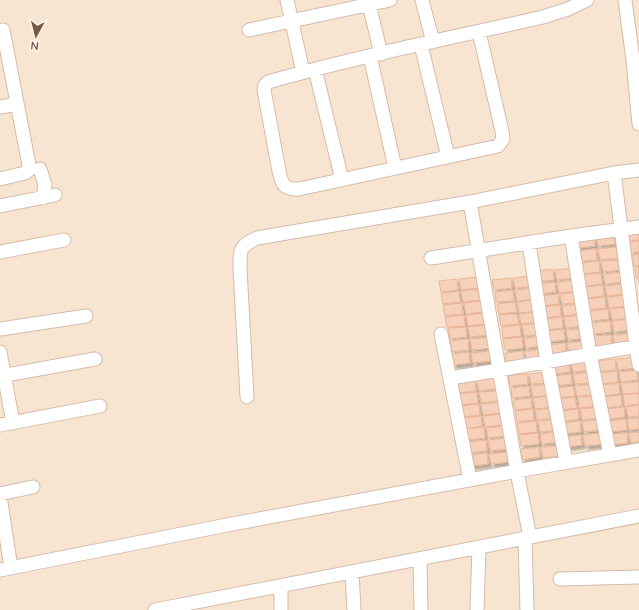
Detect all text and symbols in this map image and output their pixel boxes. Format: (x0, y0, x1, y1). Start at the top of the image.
north arrow (16, 16, 56, 56)
text: N (30, 37, 40, 53)

